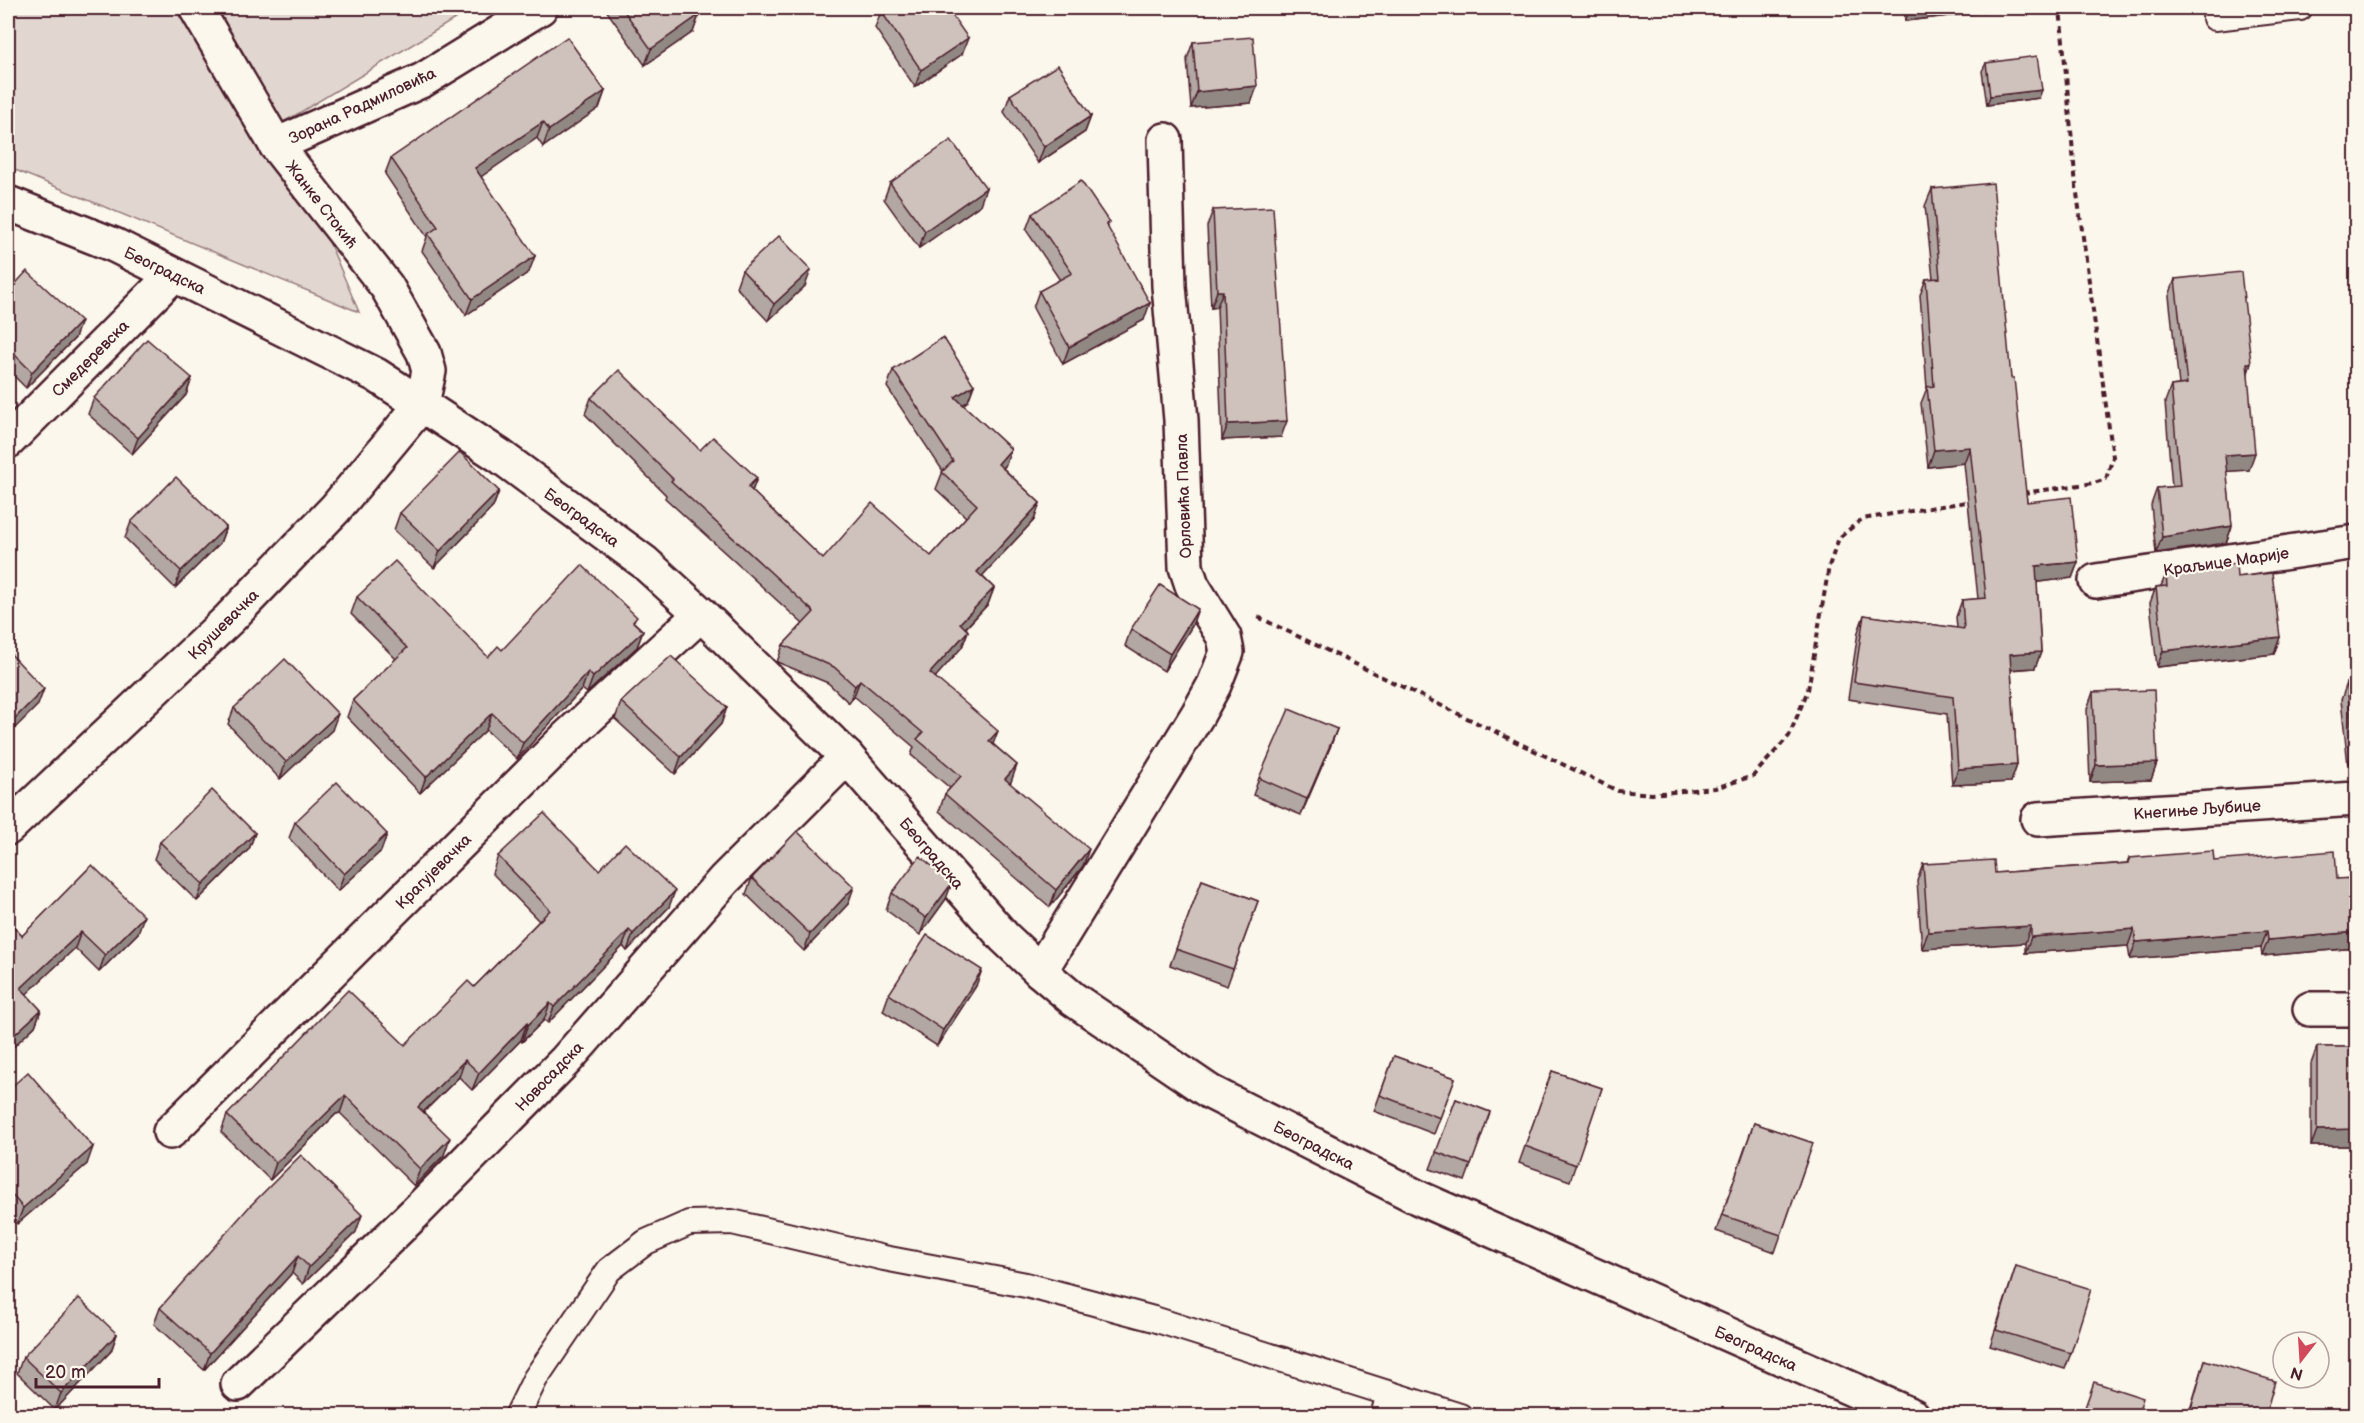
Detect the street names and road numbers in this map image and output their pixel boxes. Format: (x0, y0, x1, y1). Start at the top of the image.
street label: Зорана Радмиловића (286, 64, 440, 149)
street label: Жанке Стокић (281, 157, 361, 253)
street label: Београдска (120, 243, 209, 299)
street label: Смедеревска (49, 316, 134, 401)
street label: Орловића Павла (1173, 433, 1196, 559)
street label: Београдска (540, 485, 623, 552)
street label: Краљице Марије (2162, 544, 2290, 581)
street label: Крушевачка (185, 586, 264, 664)
street label: Кнегиње Љубице (2133, 797, 2262, 824)
street label: Београдска (895, 814, 967, 894)
street label: Крагујевачка (392, 830, 476, 914)
street label: Новосадска (512, 1038, 588, 1116)
street label: Београдска (1270, 1118, 1357, 1175)
street label: Београдска (1711, 1323, 1800, 1376)

